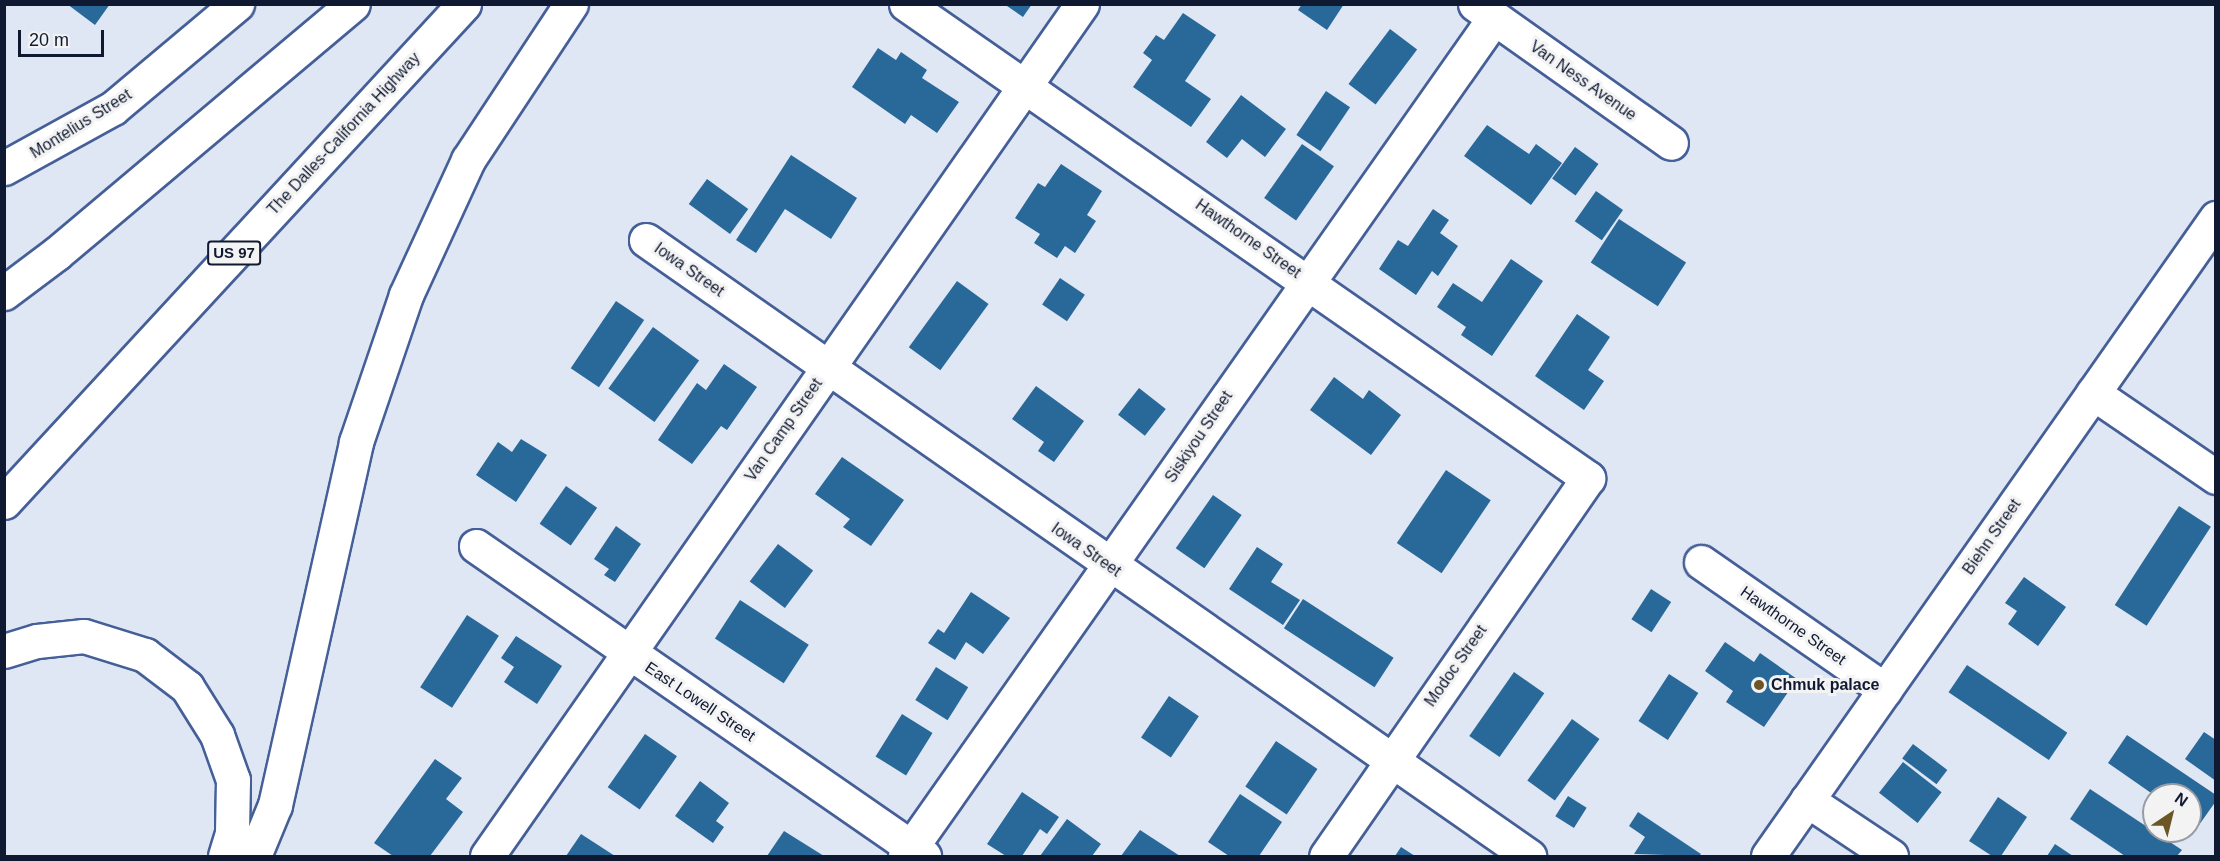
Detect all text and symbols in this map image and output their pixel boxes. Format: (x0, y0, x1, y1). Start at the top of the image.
scale bar (21, 18, 106, 56)
text: 20 m (29, 30, 69, 50)
street label: Van Ness Avenue (1526, 37, 1640, 125)
street label: The Dalles-California Highway (264, 49, 424, 219)
street label: Montelius Street (27, 85, 135, 163)
street label: Hawthorne Street (1191, 195, 1305, 283)
street label: Iowa Street (650, 239, 728, 301)
road number: US 97 (207, 241, 261, 265)
street label: Van Camp Street (741, 375, 827, 485)
street label: Siskiyou Street (1161, 387, 1237, 487)
street label: Biehn Street (1959, 495, 2025, 579)
street label: Iowa Street (1047, 519, 1125, 581)
street label: Hawthorne Street (1736, 582, 1850, 670)
street label: Modoc Street (1421, 622, 1491, 710)
street label: East Lowell Street (641, 658, 759, 746)
place label: Chmuk palace (1771, 675, 1879, 695)
marker: Chmuk palace (1752, 678, 1766, 692)
north arrow (2142, 783, 2202, 843)
text: N (2172, 789, 2191, 810)

